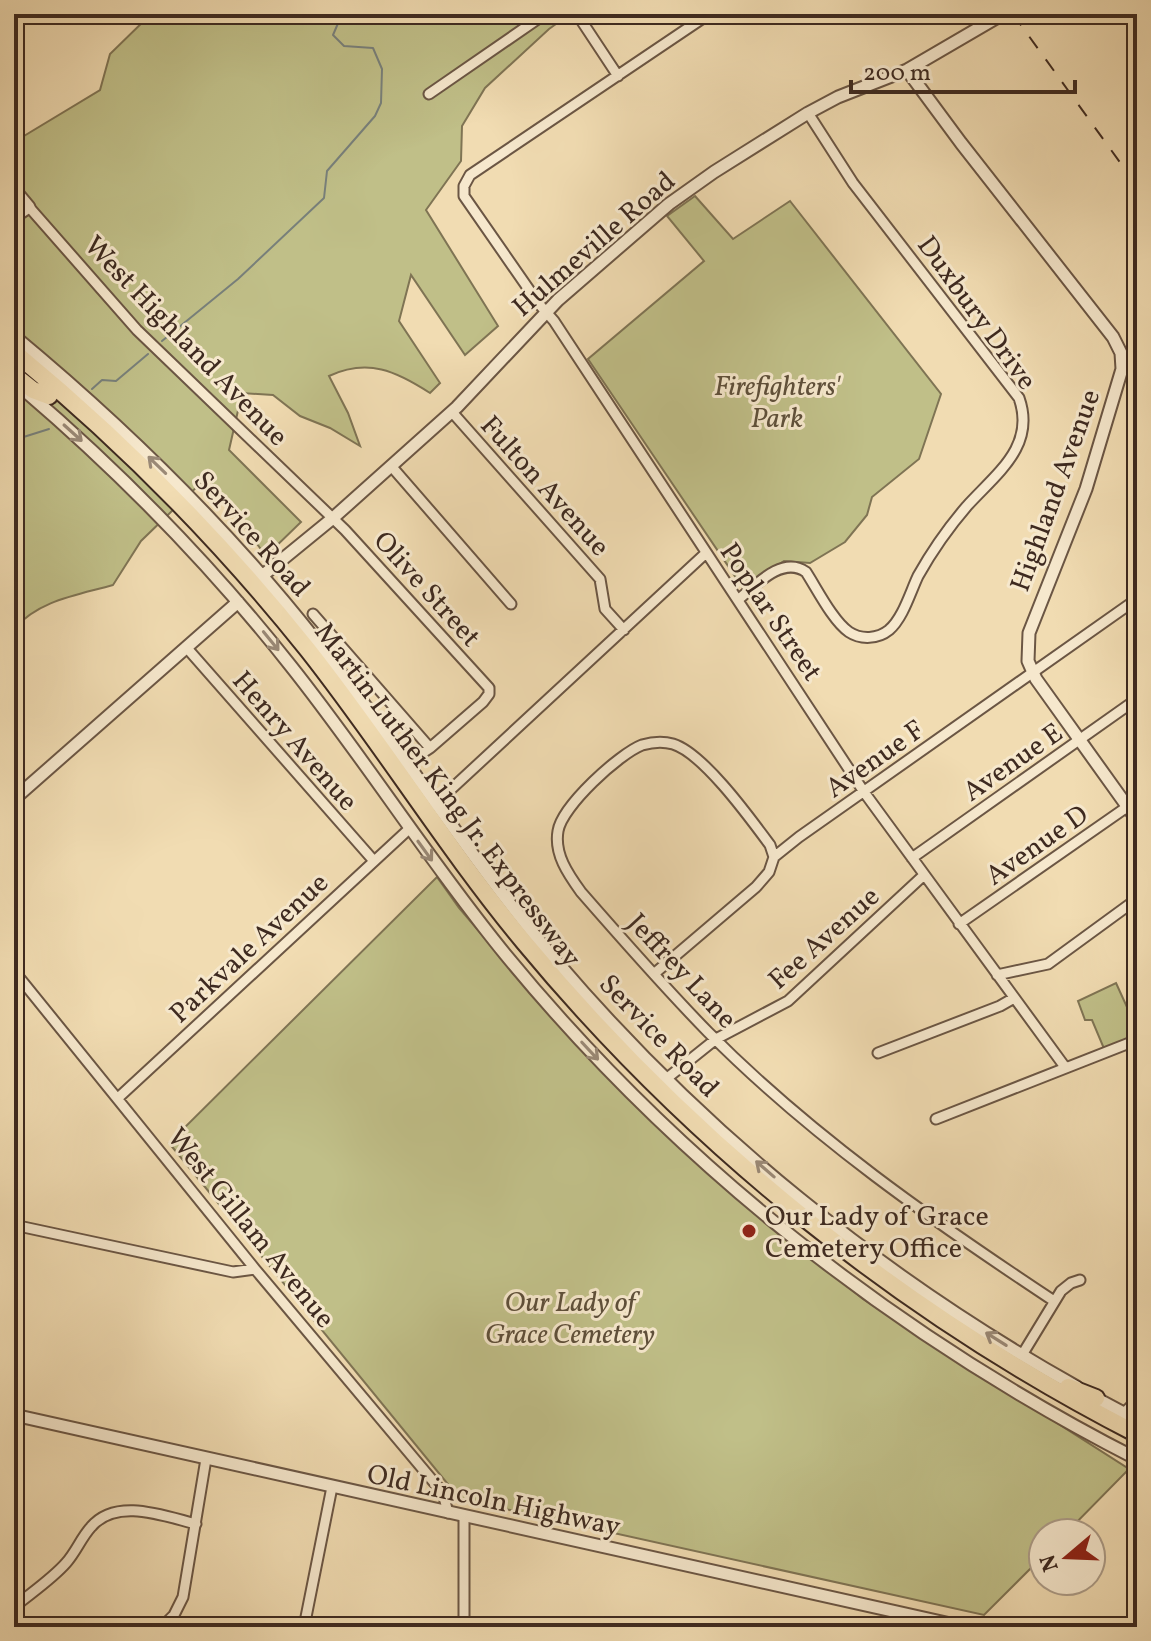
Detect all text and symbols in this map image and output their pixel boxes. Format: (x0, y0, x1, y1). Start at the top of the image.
scale bar (851, 44, 1075, 94)
text: 200 m (863, 57, 931, 91)
street label: Hulmeville Road (504, 163, 685, 327)
street label: West Highland Avenue (74, 228, 296, 456)
street label: Duxbury Drive (907, 228, 1045, 399)
park label: Firefighters' Park (714, 368, 841, 439)
street label: Highland Avenue (1002, 384, 1111, 597)
street label: Fulton Avenue (470, 408, 618, 566)
one-way arrow (63, 423, 83, 442)
one-way arrow (148, 455, 167, 475)
street label: Service Road (184, 463, 319, 607)
street label: Olive Street (363, 523, 489, 656)
street label: Poplar Street (709, 535, 831, 689)
street label: Martin Luther King Jr. Expressway (304, 615, 590, 976)
one-way arrow (262, 630, 280, 651)
street label: Henry Avenue (222, 663, 366, 820)
street label: Avenue F (818, 712, 933, 808)
street label: Avenue E (956, 714, 1071, 812)
street label: Avenue D (978, 796, 1097, 896)
one-way arrow (416, 840, 433, 861)
street label: Parkvale Avenue (162, 865, 338, 1033)
street label: Fee Avenue (760, 878, 889, 1000)
street label: Jeffrey Lane (617, 905, 745, 1038)
street label: Service Road (589, 966, 727, 1107)
one-way arrow (581, 1041, 600, 1061)
street label: West Gillam Avenue (157, 1120, 343, 1337)
one-way arrow (755, 1160, 775, 1178)
place label: Our Lady of Grace Cemetery Office (765, 1198, 989, 1269)
marker: Our Lady of Grace Cemetery Office (740, 1222, 758, 1240)
park label: Our Lady of Grace Cemetery (485, 1284, 655, 1355)
one-way arrow (986, 1331, 1008, 1348)
street label: Old Lincoln Highway (363, 1456, 624, 1547)
north arrow (1027, 1517, 1107, 1597)
text: N (1033, 1550, 1068, 1575)

